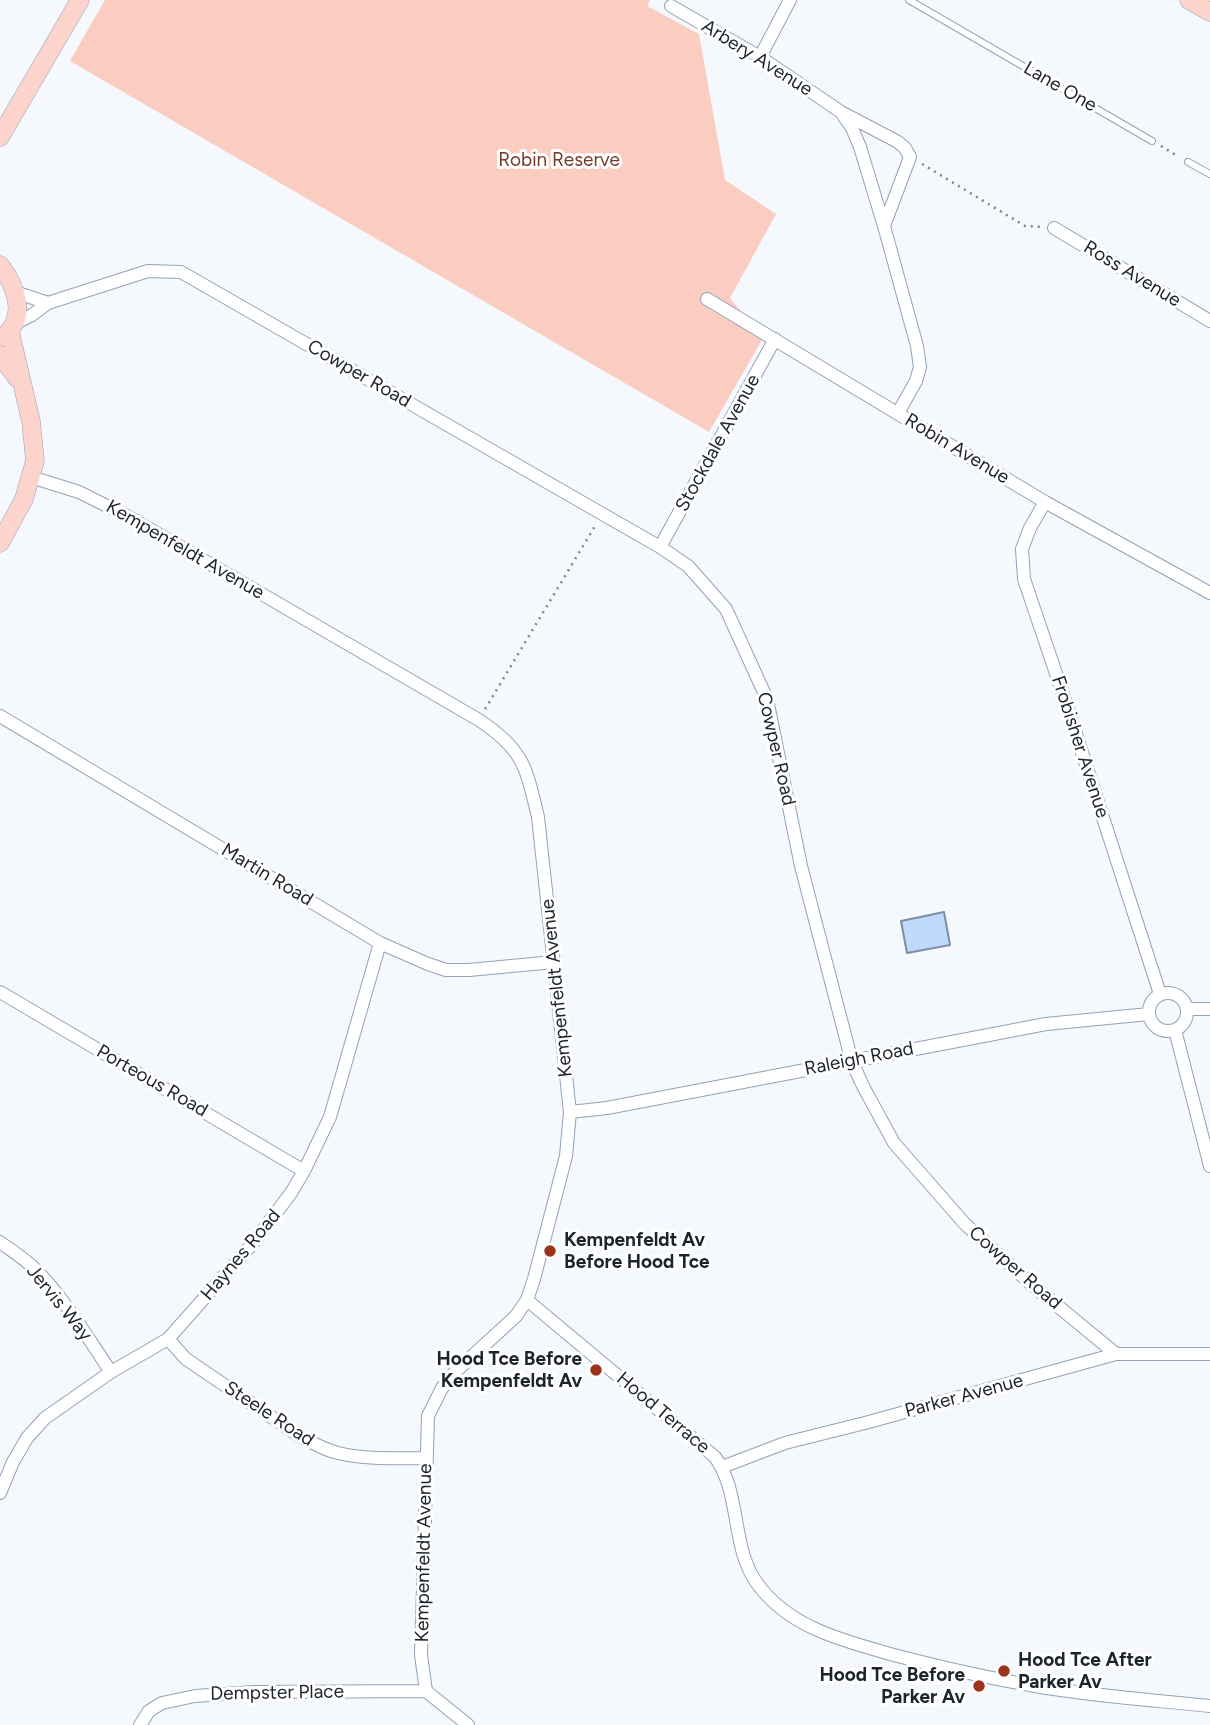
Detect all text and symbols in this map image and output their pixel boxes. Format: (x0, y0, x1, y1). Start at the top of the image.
street label: Arbery Avenue (697, 15, 817, 101)
street label: Lane One (1019, 57, 1101, 117)
park label: Robin Reserve (498, 149, 620, 171)
street label: Ross Avenue (1079, 236, 1185, 312)
street label: Cowper Road (303, 335, 415, 413)
street label: Stockdale Avenue (671, 370, 765, 516)
street label: Robin Avenue (901, 409, 1013, 489)
street label: Kempenfeldt Avenue (102, 495, 268, 605)
street label: Frobisher Avenue (1046, 673, 1114, 821)
street label: Cowper Road (752, 690, 800, 808)
street label: Martin Road (217, 839, 317, 911)
street label: Kempenfeldt Avenue (536, 898, 578, 1078)
street label: Raleigh Road (802, 1037, 916, 1081)
street label: Porteous Road (92, 1040, 212, 1122)
street label: Haynes Road (196, 1205, 286, 1305)
street label: Cowper Road (964, 1221, 1066, 1315)
place label: Kempenfeldt Av Before Hood Tce (564, 1229, 710, 1273)
marker: Kempenfeldt Av Before Hood Tce (542, 1243, 558, 1259)
street label: Jervis Way (21, 1260, 97, 1346)
place label: Hood Tce Before Kempenfeldt Av (436, 1348, 582, 1392)
marker: Hood Tce Before Kempenfeldt Av (588, 1362, 604, 1378)
street label: Hood Terrace (612, 1367, 714, 1459)
street label: Parker Avenue (902, 1369, 1026, 1423)
street label: Steele Road (220, 1377, 318, 1451)
street label: Kempenfeldt Avenue (411, 1463, 437, 1643)
place label: Hood Tce After Parker Av (1018, 1649, 1152, 1693)
marker: Hood Tce After Parker Av (996, 1663, 1012, 1679)
place label: Hood Tce Before Parker Av (819, 1664, 965, 1708)
marker: Hood Tce Before Parker Av (971, 1678, 987, 1694)
street label: Dempster Place (210, 1680, 344, 1706)

